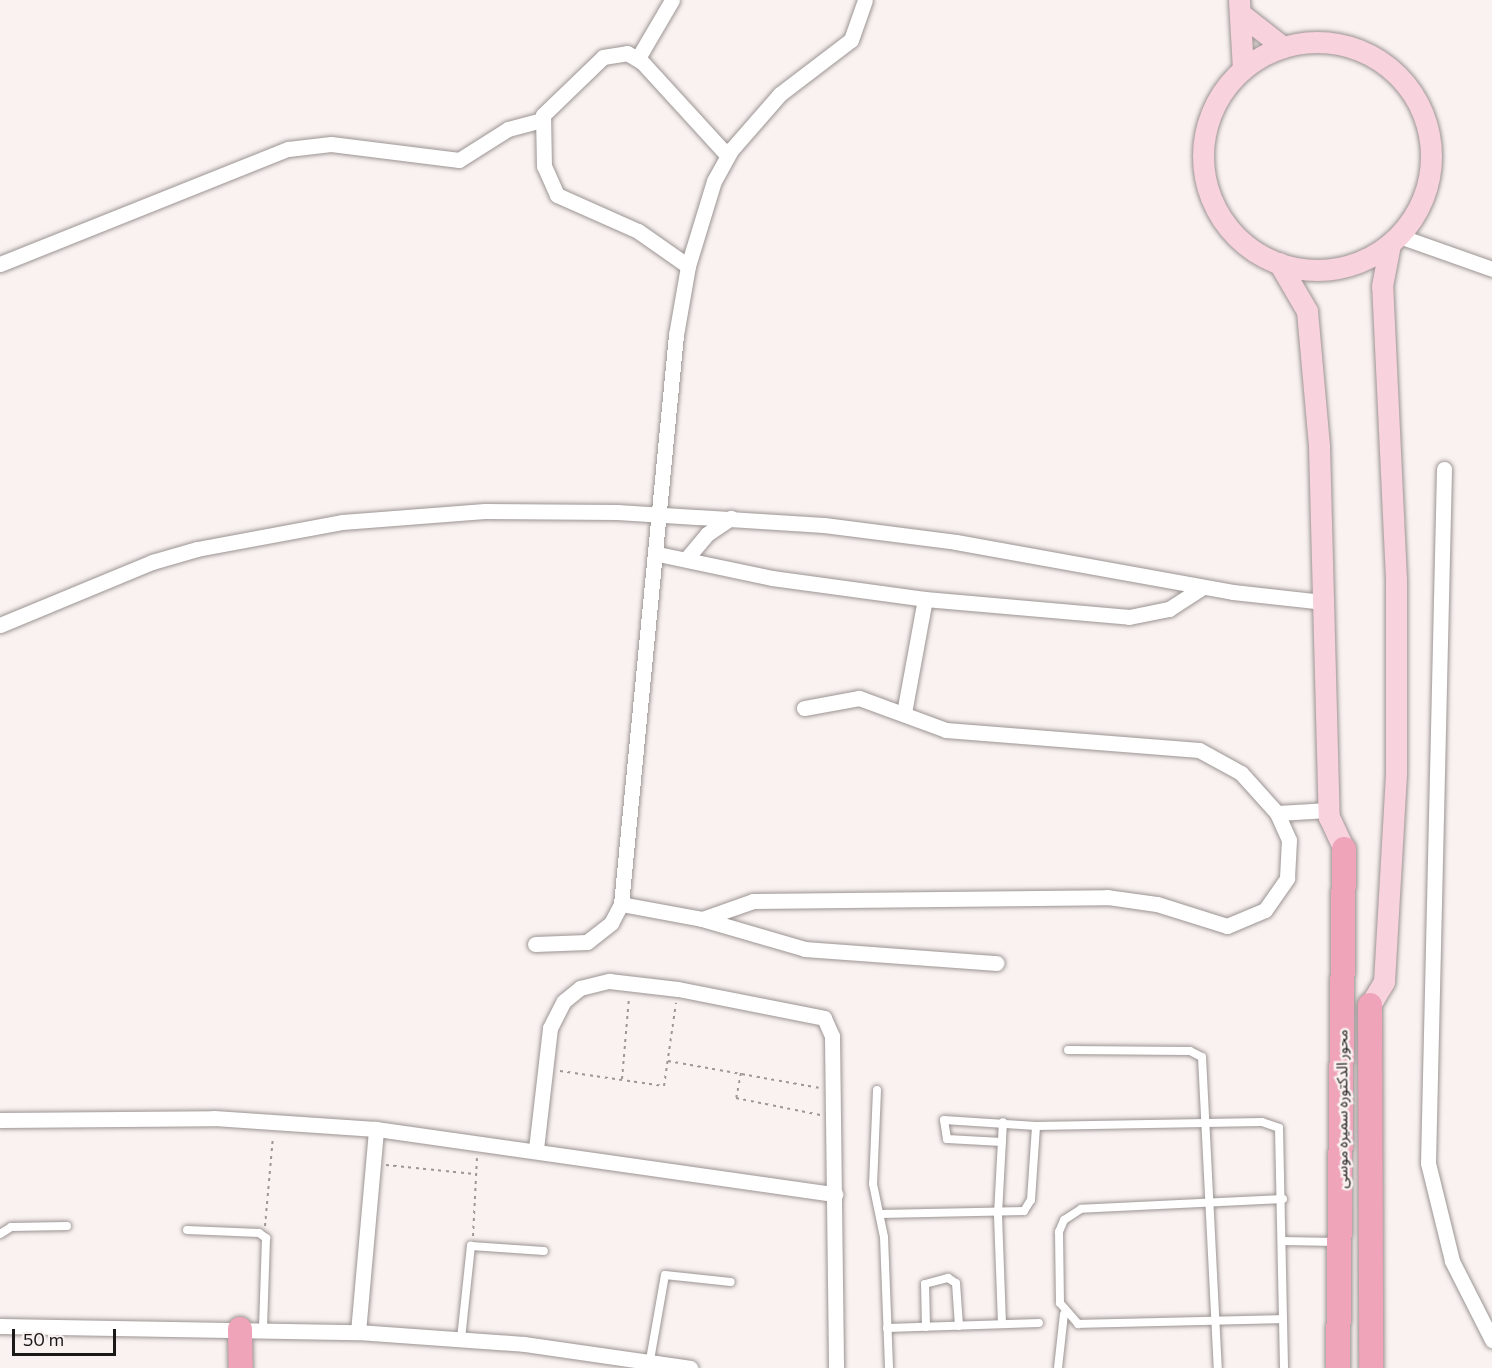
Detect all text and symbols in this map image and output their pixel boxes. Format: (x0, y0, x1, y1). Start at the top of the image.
street label: محور الدكتوره سميره موسى (1333, 1029, 1351, 1189)
scale bar (15, 1317, 118, 1355)
text: 50 m (23, 1328, 64, 1350)

